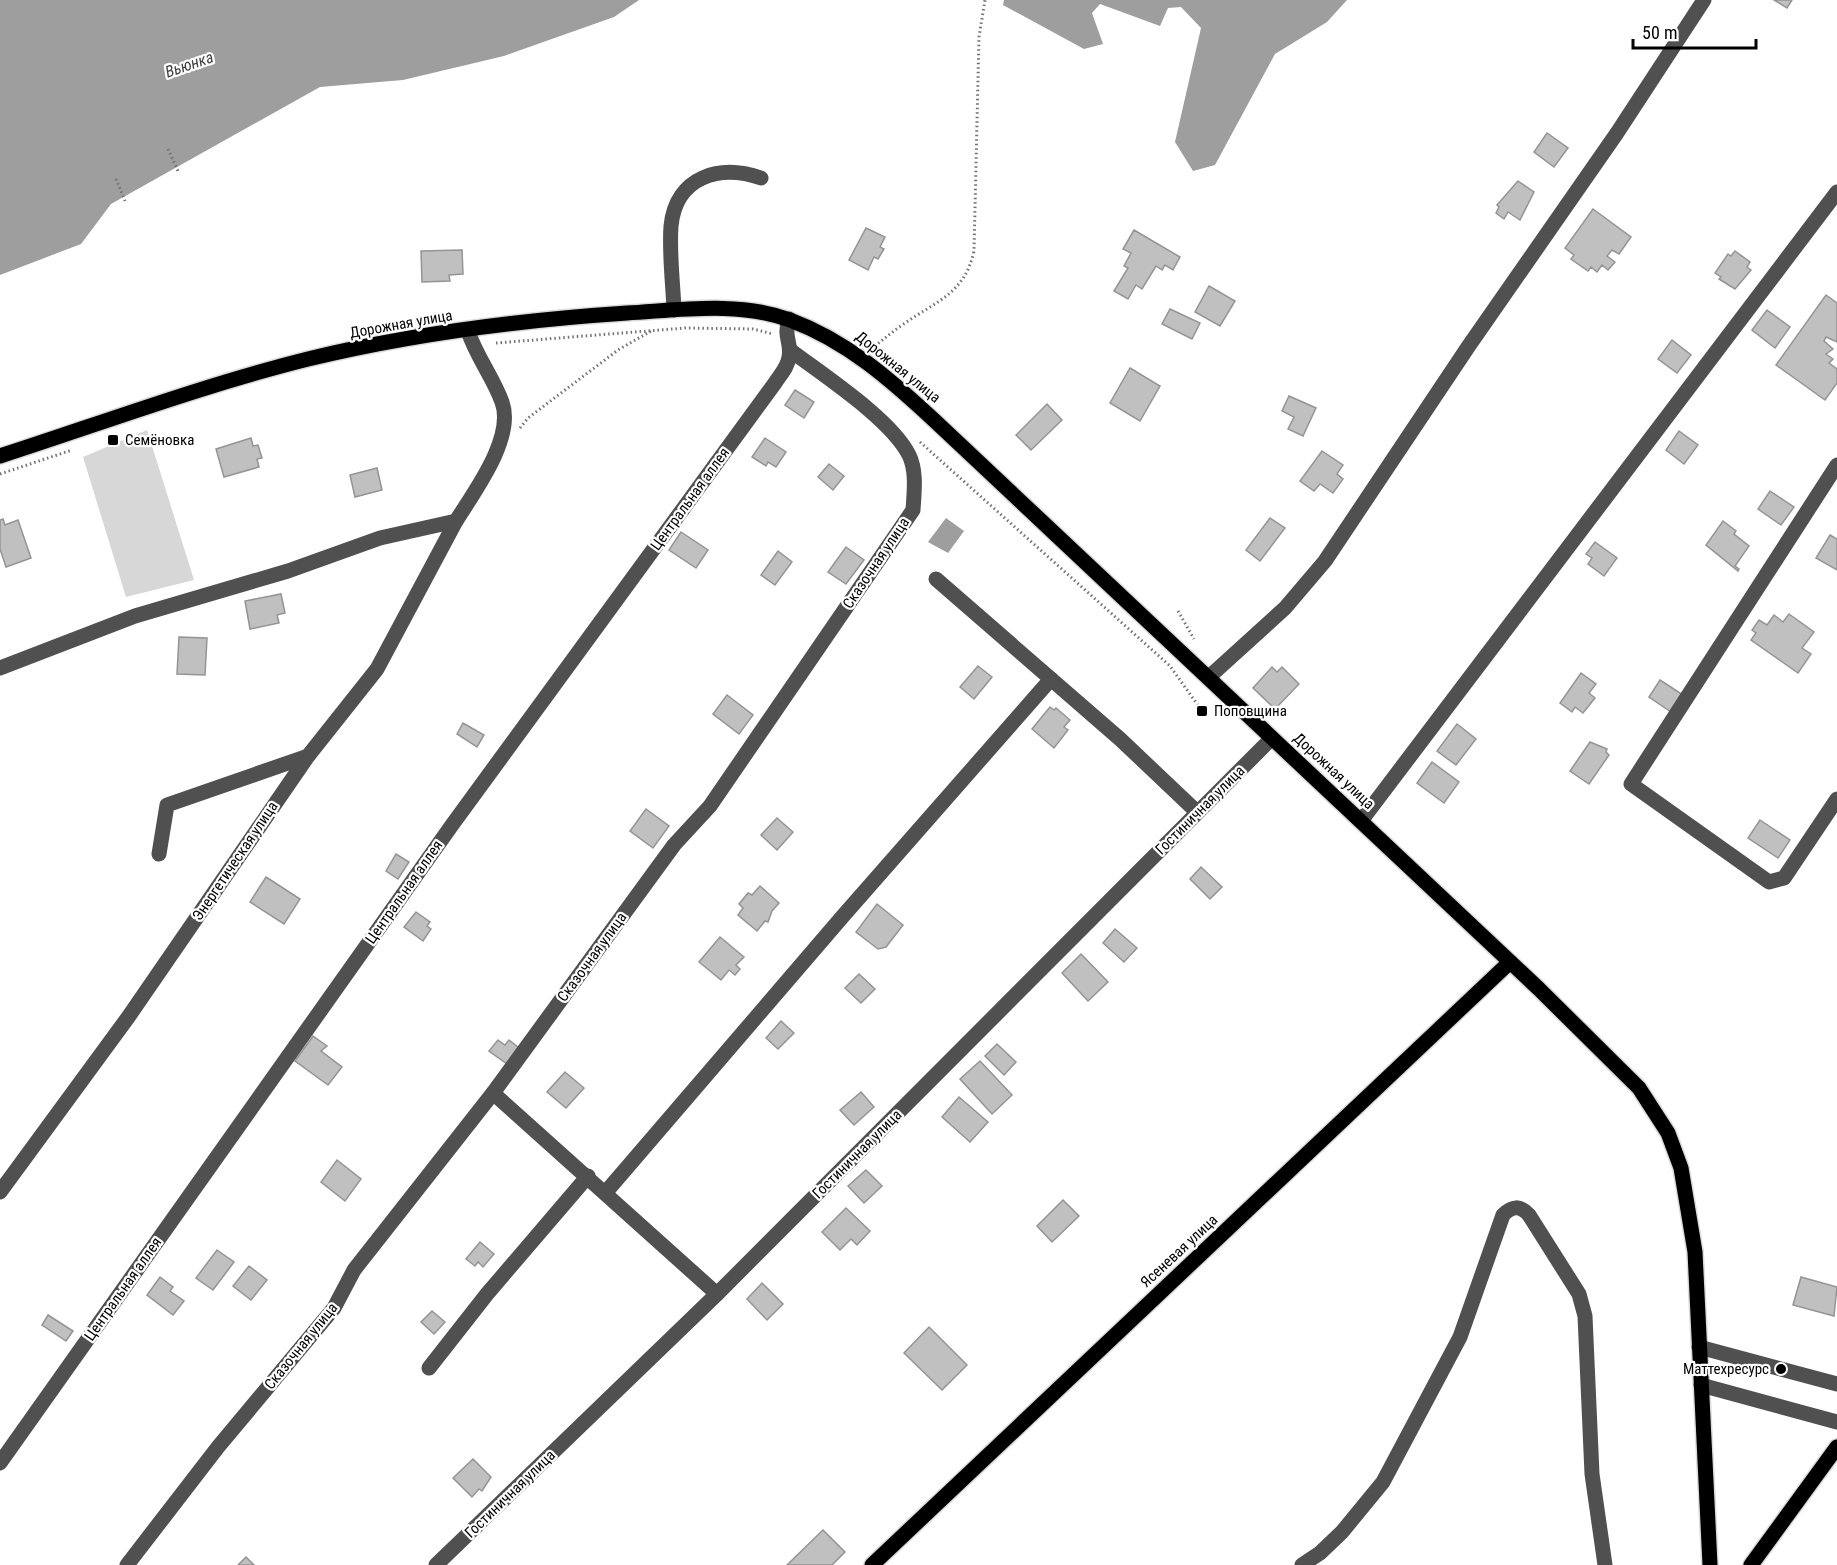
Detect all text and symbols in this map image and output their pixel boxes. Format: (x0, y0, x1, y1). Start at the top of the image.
scale bar (1633, 12, 1756, 50)
text: 50 m (1642, 22, 1677, 43)
water label: Вьюнка (163, 47, 216, 82)
street label: Дорожная улица (348, 306, 454, 342)
street label: Дорожная улица (852, 327, 944, 407)
place label: Семёновка (125, 431, 194, 449)
marker: Семёновка (106, 433, 120, 447)
street label: Центральная аллея (647, 444, 733, 554)
street label: Сказочная улица (839, 514, 913, 612)
place label: Поповщина (1214, 702, 1287, 720)
marker: Поповщина (1195, 704, 1209, 718)
street label: Дорожная улица (1290, 729, 1378, 813)
street label: Гостиничная улица (1152, 762, 1248, 858)
street label: Энергетическая улица (188, 798, 282, 924)
street label: Центральная аллея (362, 837, 446, 947)
street label: Сказочная улица (554, 909, 630, 1005)
street label: Гостиничная улица (809, 1106, 905, 1202)
street label: Ясеневая улица (1137, 1211, 1221, 1291)
street label: Центральная аллея (81, 1234, 165, 1344)
street label: Сказочная улица (261, 1299, 341, 1393)
place label: Маттехресурс (1683, 1360, 1769, 1378)
marker: Маттехресурс (1774, 1362, 1788, 1376)
street label: Гостиничная улица (461, 1446, 559, 1542)

